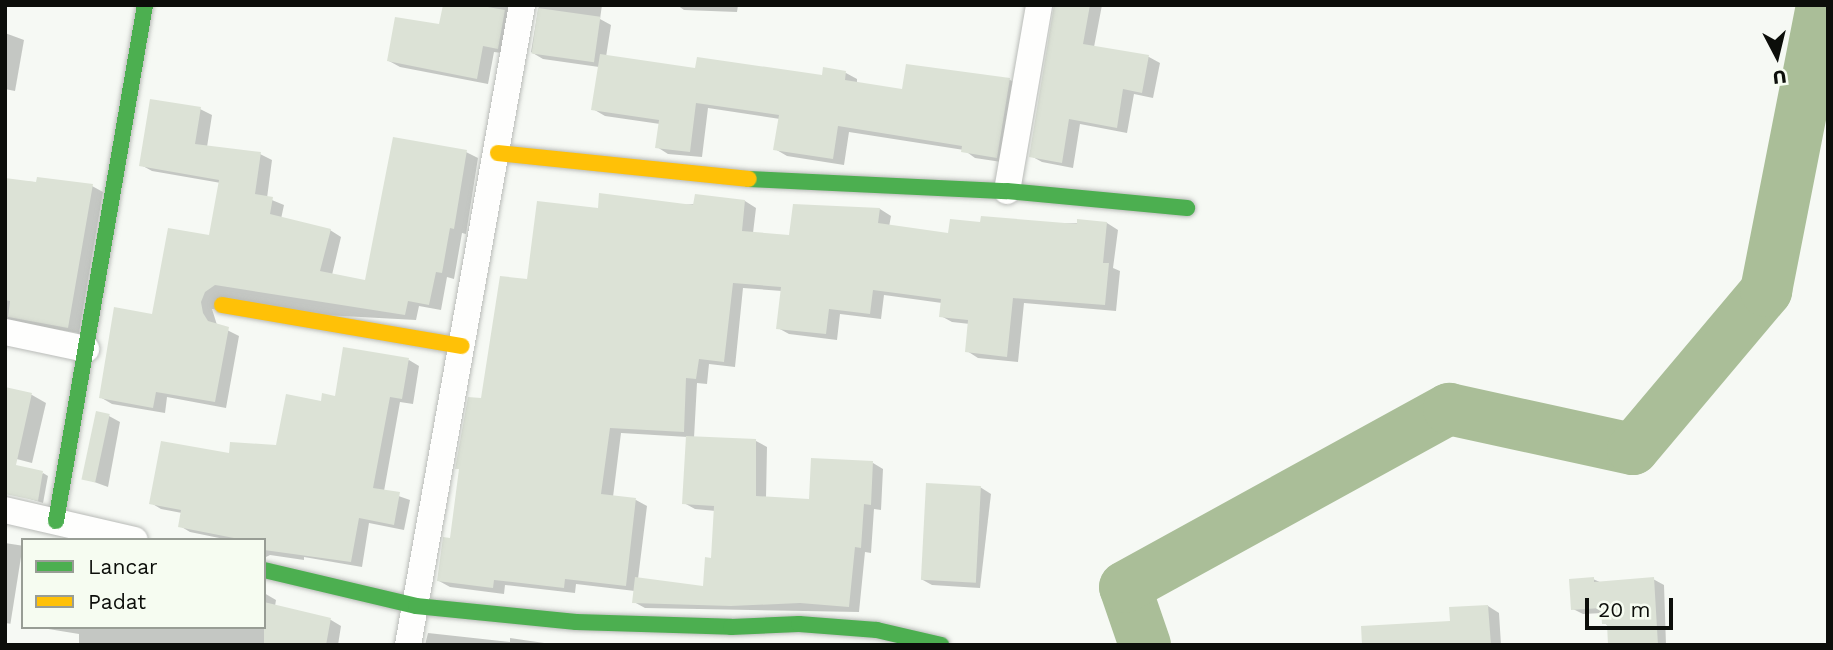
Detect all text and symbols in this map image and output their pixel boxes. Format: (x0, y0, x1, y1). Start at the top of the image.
north arrow (1742, 21, 1812, 91)
text: U (1772, 65, 1788, 90)
legend (21, 538, 266, 629)
text: Lancar (88, 554, 158, 579)
scale bar (1588, 584, 1675, 628)
text: Padat (88, 589, 146, 614)
text: 20 m (1598, 597, 1650, 622)

